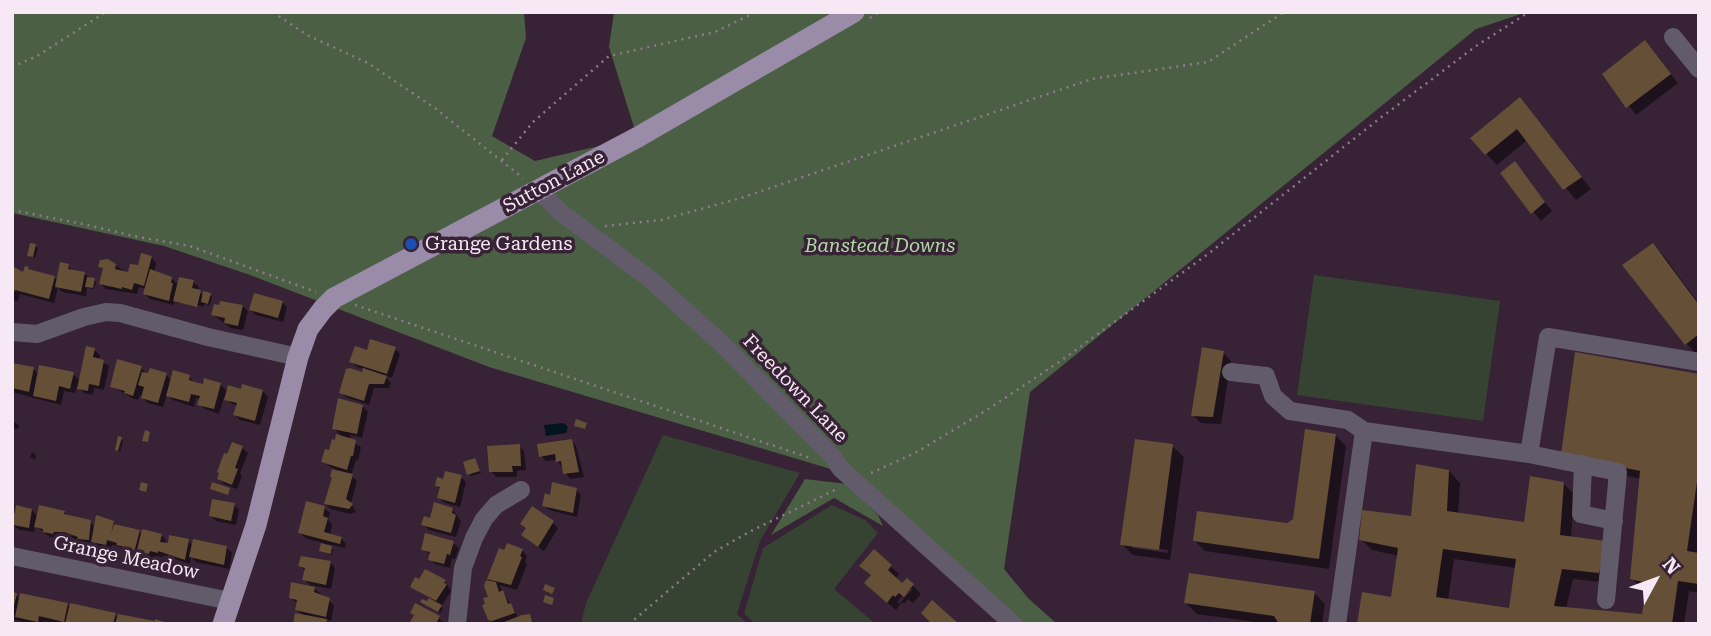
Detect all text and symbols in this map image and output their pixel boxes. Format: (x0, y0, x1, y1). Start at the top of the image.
street label: Sutton Lane (499, 146, 609, 218)
place label: Grange Gardens (425, 233, 572, 255)
park label: Banstead Downs (805, 235, 955, 257)
marker: Grange Gardens (403, 236, 419, 252)
street label: Freedown Lane (738, 330, 852, 448)
street label: Grange Meadow (51, 531, 201, 585)
north arrow (1620, 545, 1690, 615)
text: N (1658, 553, 1685, 579)

